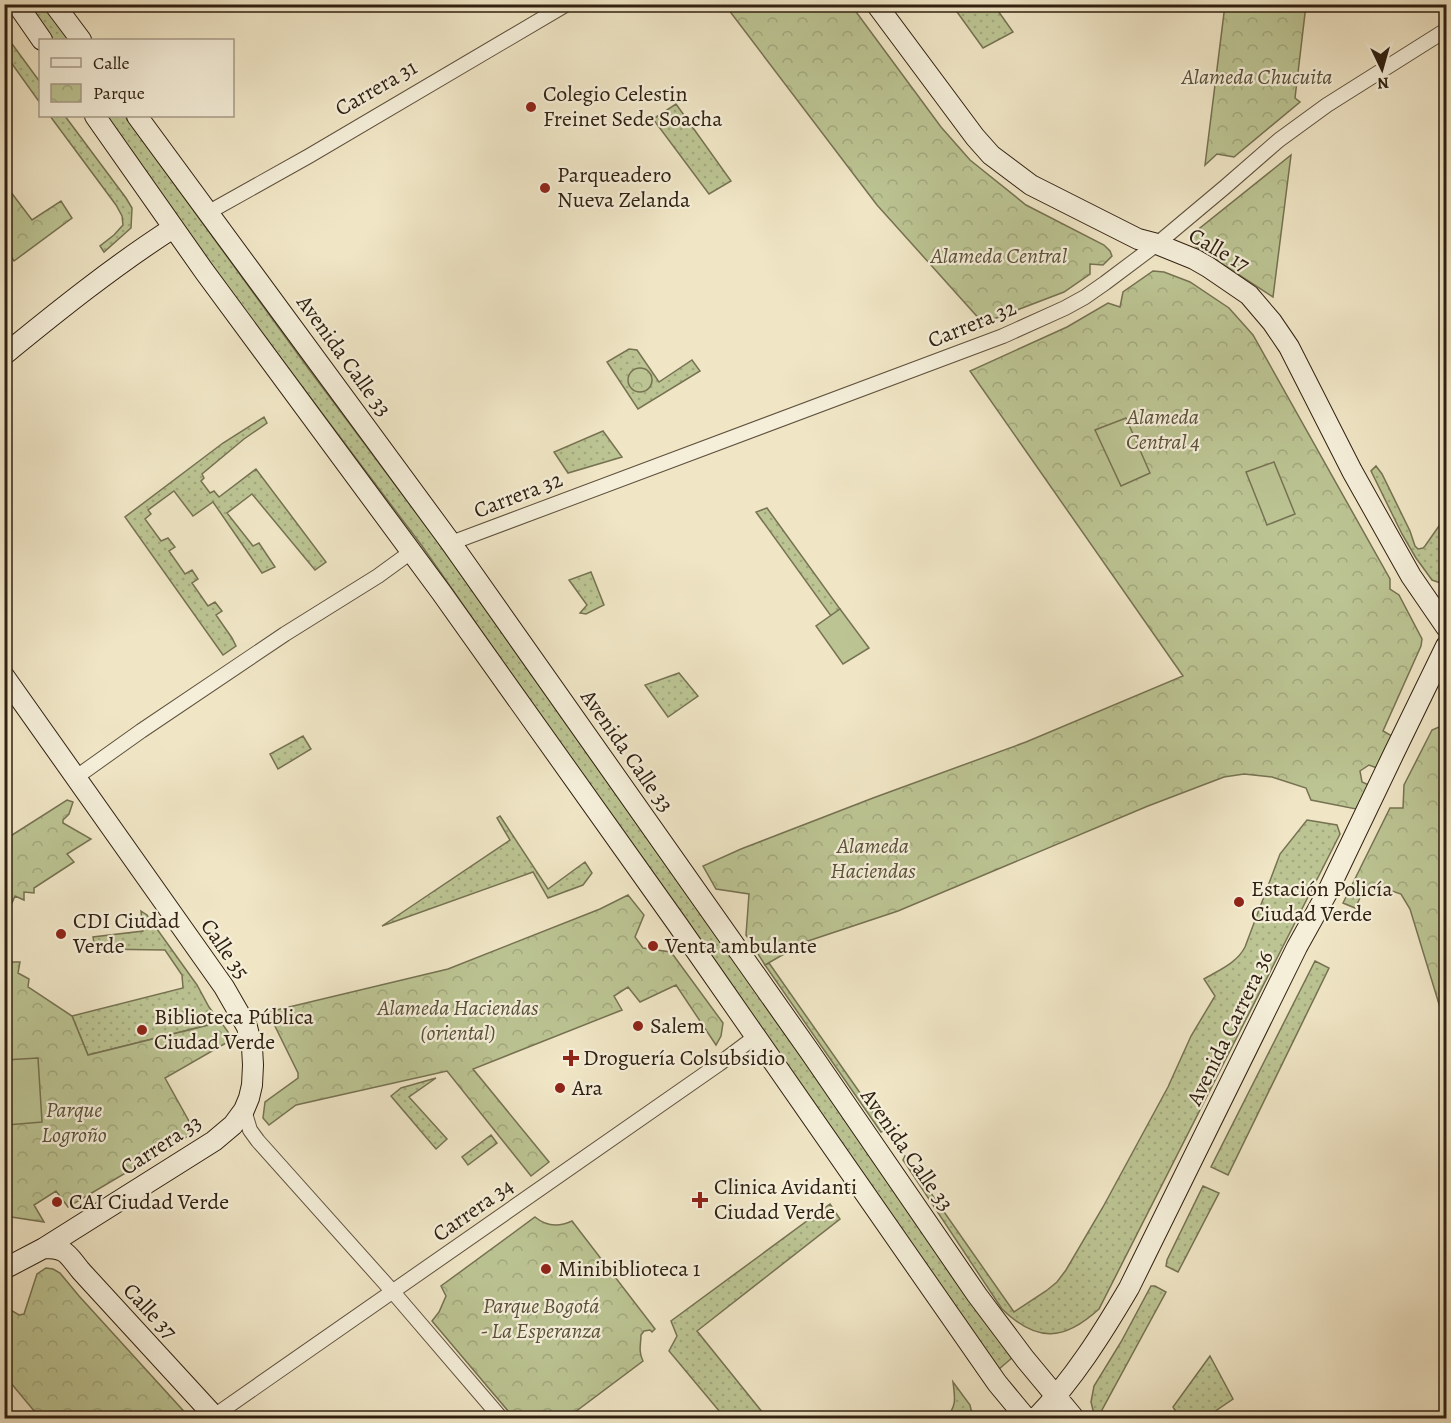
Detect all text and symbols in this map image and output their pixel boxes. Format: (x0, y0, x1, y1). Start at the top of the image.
legend (39, 39, 234, 117)
north arrow (1352, 39, 1412, 99)
text: Calle (93, 51, 130, 75)
street label: Carrera 31 (330, 53, 422, 123)
park label: Alameda Chucuita (1181, 62, 1332, 92)
text: N (1376, 71, 1390, 94)
place label: Colegio Celestin Freinet Sede Soacha (543, 79, 723, 134)
text: Parque (93, 81, 145, 105)
marker: Colegio Celestin Freinet Sede Soacha (524, 100, 538, 114)
place label: Parqueadero Nueva Zelanda (557, 160, 691, 215)
marker: Parqueadero Nueva Zelanda (538, 181, 552, 195)
street label: Calle 17 (1183, 221, 1256, 280)
park label: Alameda Central (930, 241, 1068, 271)
street label: Avenida Calle 33 (289, 288, 398, 423)
street label: Carrera 32 (923, 293, 1021, 355)
park label: Alameda Central 4 (1126, 402, 1200, 457)
street label: Carrera 32 (469, 464, 567, 526)
street label: Avenida Calle 33 (573, 683, 680, 818)
park label: Alameda Haciendas (830, 831, 916, 886)
place label: Estación Policía Ciudad Verde (1251, 874, 1393, 929)
marker: Estación Policía Ciudad Verde (1232, 895, 1246, 909)
place label: CDI Ciudad Verde (72, 906, 180, 961)
street label: Calle 35 (193, 913, 257, 985)
marker: CDI Ciudad Verde (54, 927, 68, 941)
place label: Venta ambulante (664, 931, 817, 961)
marker: Venta ambulante (646, 939, 660, 953)
street label: Avenida Carrera 36 (1179, 945, 1281, 1111)
park label: Alameda Haciendas (oriental) (376, 993, 539, 1048)
place label: Biblioteca Pública Ciudad Verde (154, 1002, 315, 1057)
place label: Salem (650, 1011, 705, 1041)
marker: Salem (631, 1019, 645, 1033)
marker: Biblioteca Pública Ciudad Verde (135, 1023, 149, 1037)
place label: Droguería Colsubsidio (583, 1043, 785, 1073)
marker: Droguería Colsubsidio (564, 1051, 578, 1065)
place label: Ara (571, 1073, 604, 1103)
marker: Ara (553, 1081, 567, 1095)
street label: Avenida Calle 33 (853, 1082, 960, 1217)
park label: Parque Logroño (41, 1095, 107, 1150)
street label: Carrera 33 (114, 1107, 208, 1183)
street label: Carrera 34 (427, 1171, 519, 1249)
place label: Clinica Avidanti Ciudad Verde (714, 1172, 857, 1227)
place label: CAI Ciudad Verde (69, 1187, 229, 1217)
marker: Clinica Avidanti Ciudad Verde (691, 1191, 709, 1209)
marker: CAI Ciudad Verde (50, 1195, 64, 1209)
place label: Minibiblioteca 1 (558, 1254, 700, 1284)
marker: Minibiblioteca 1 (539, 1262, 553, 1276)
street label: Calle 37 (116, 1276, 184, 1346)
park label: Parque Bogotá - La Esperanza (481, 1291, 601, 1346)

